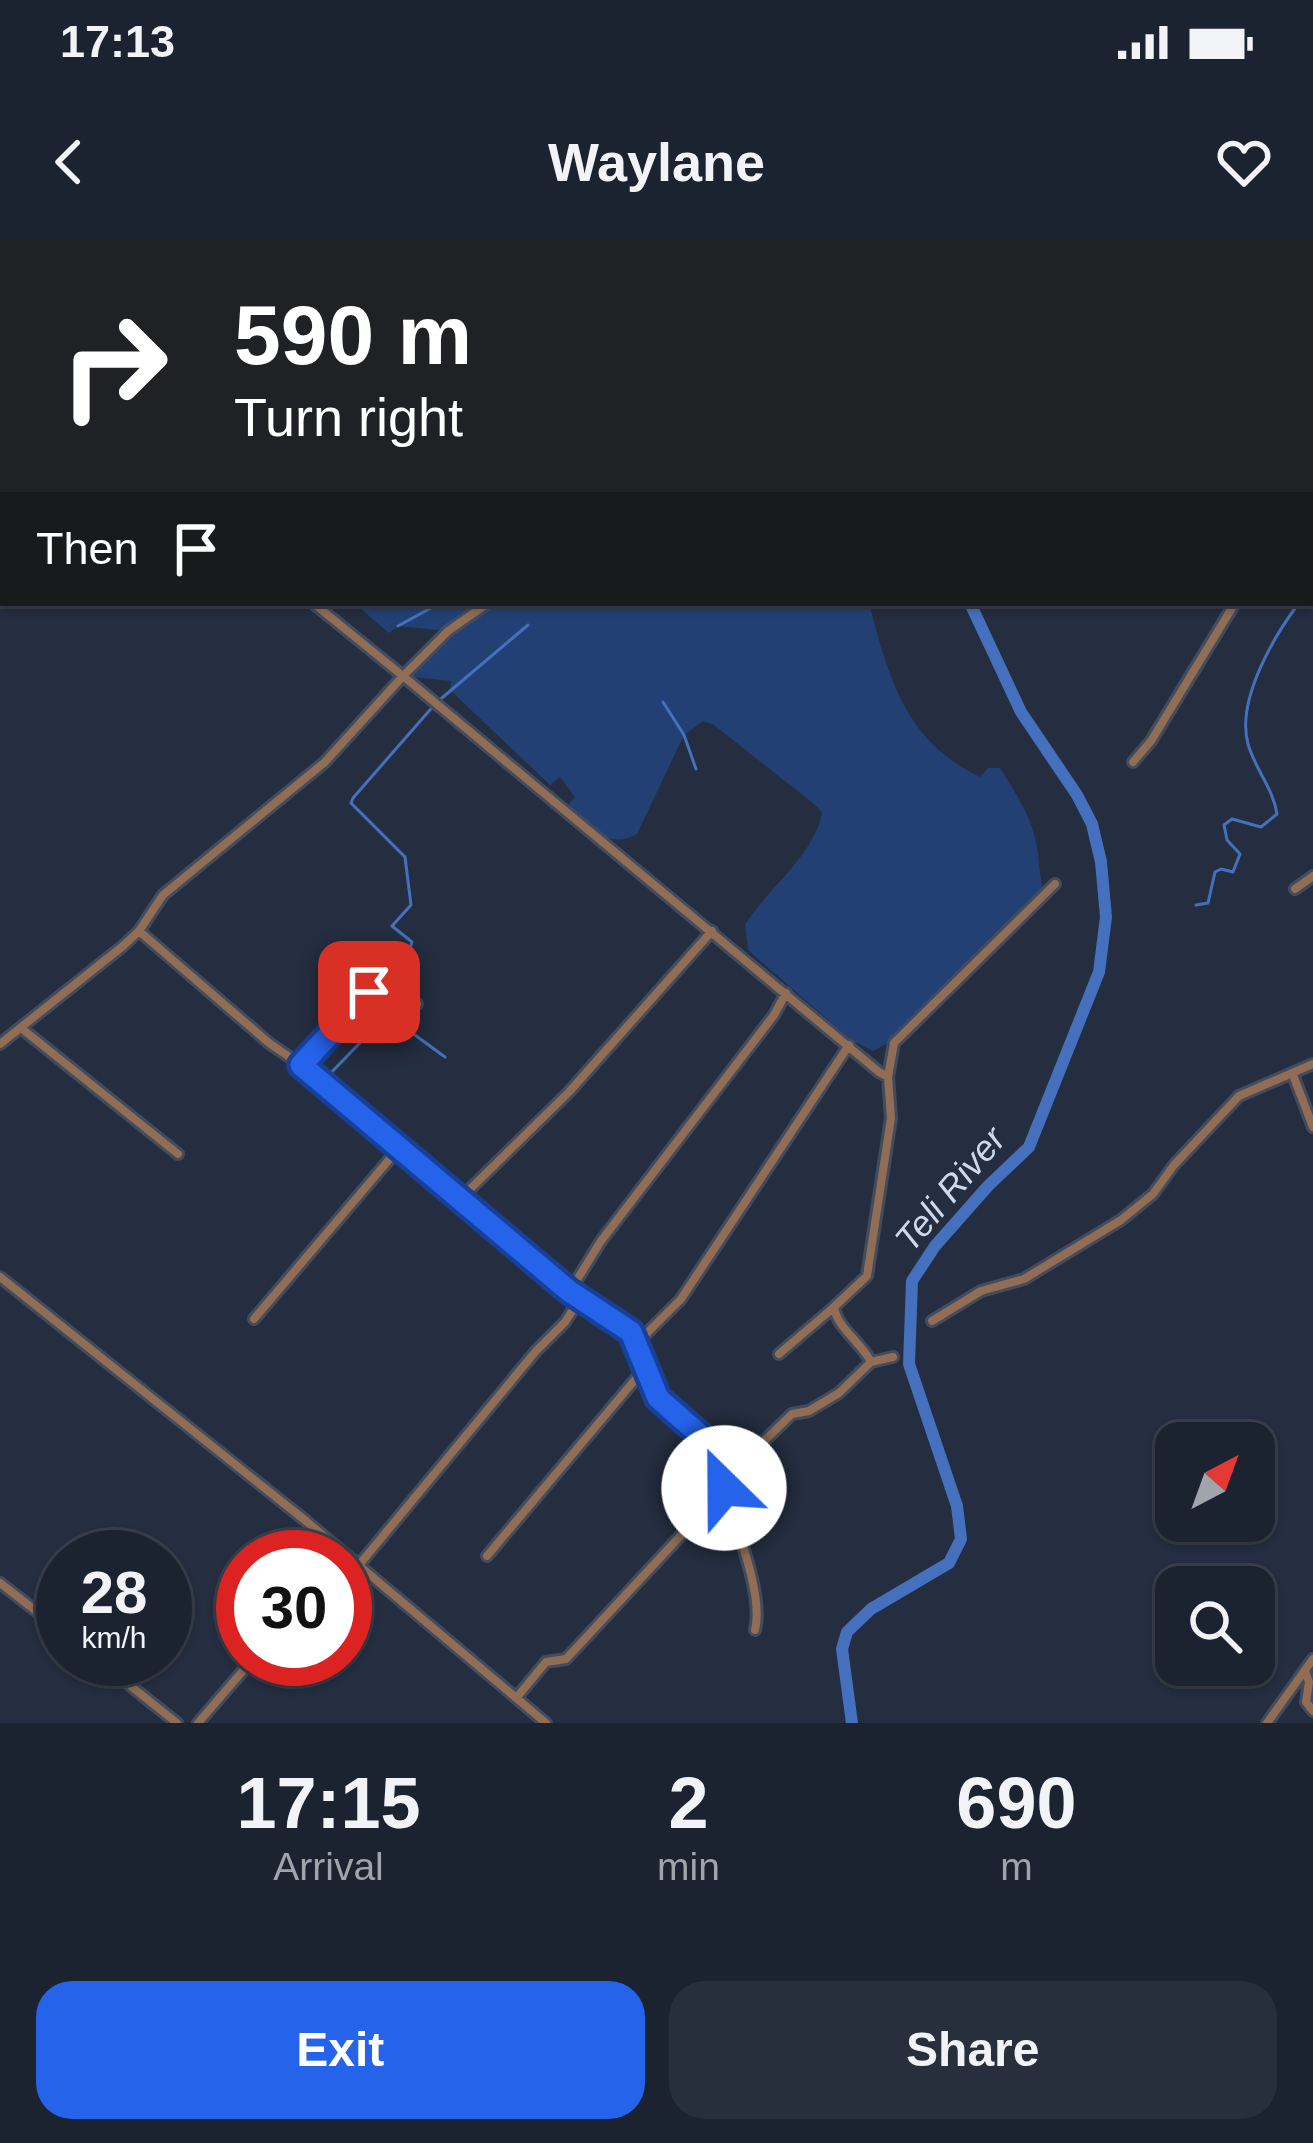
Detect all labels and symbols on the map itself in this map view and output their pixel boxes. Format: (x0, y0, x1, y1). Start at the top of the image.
pin (318, 941, 420, 1043)
water label: Teli River (886, 1117, 1015, 1259)
north arrow (1155, 1422, 1275, 1542)
position arrow (661, 1425, 787, 1551)
speed limit sign: 30 (216, 1530, 372, 1686)

